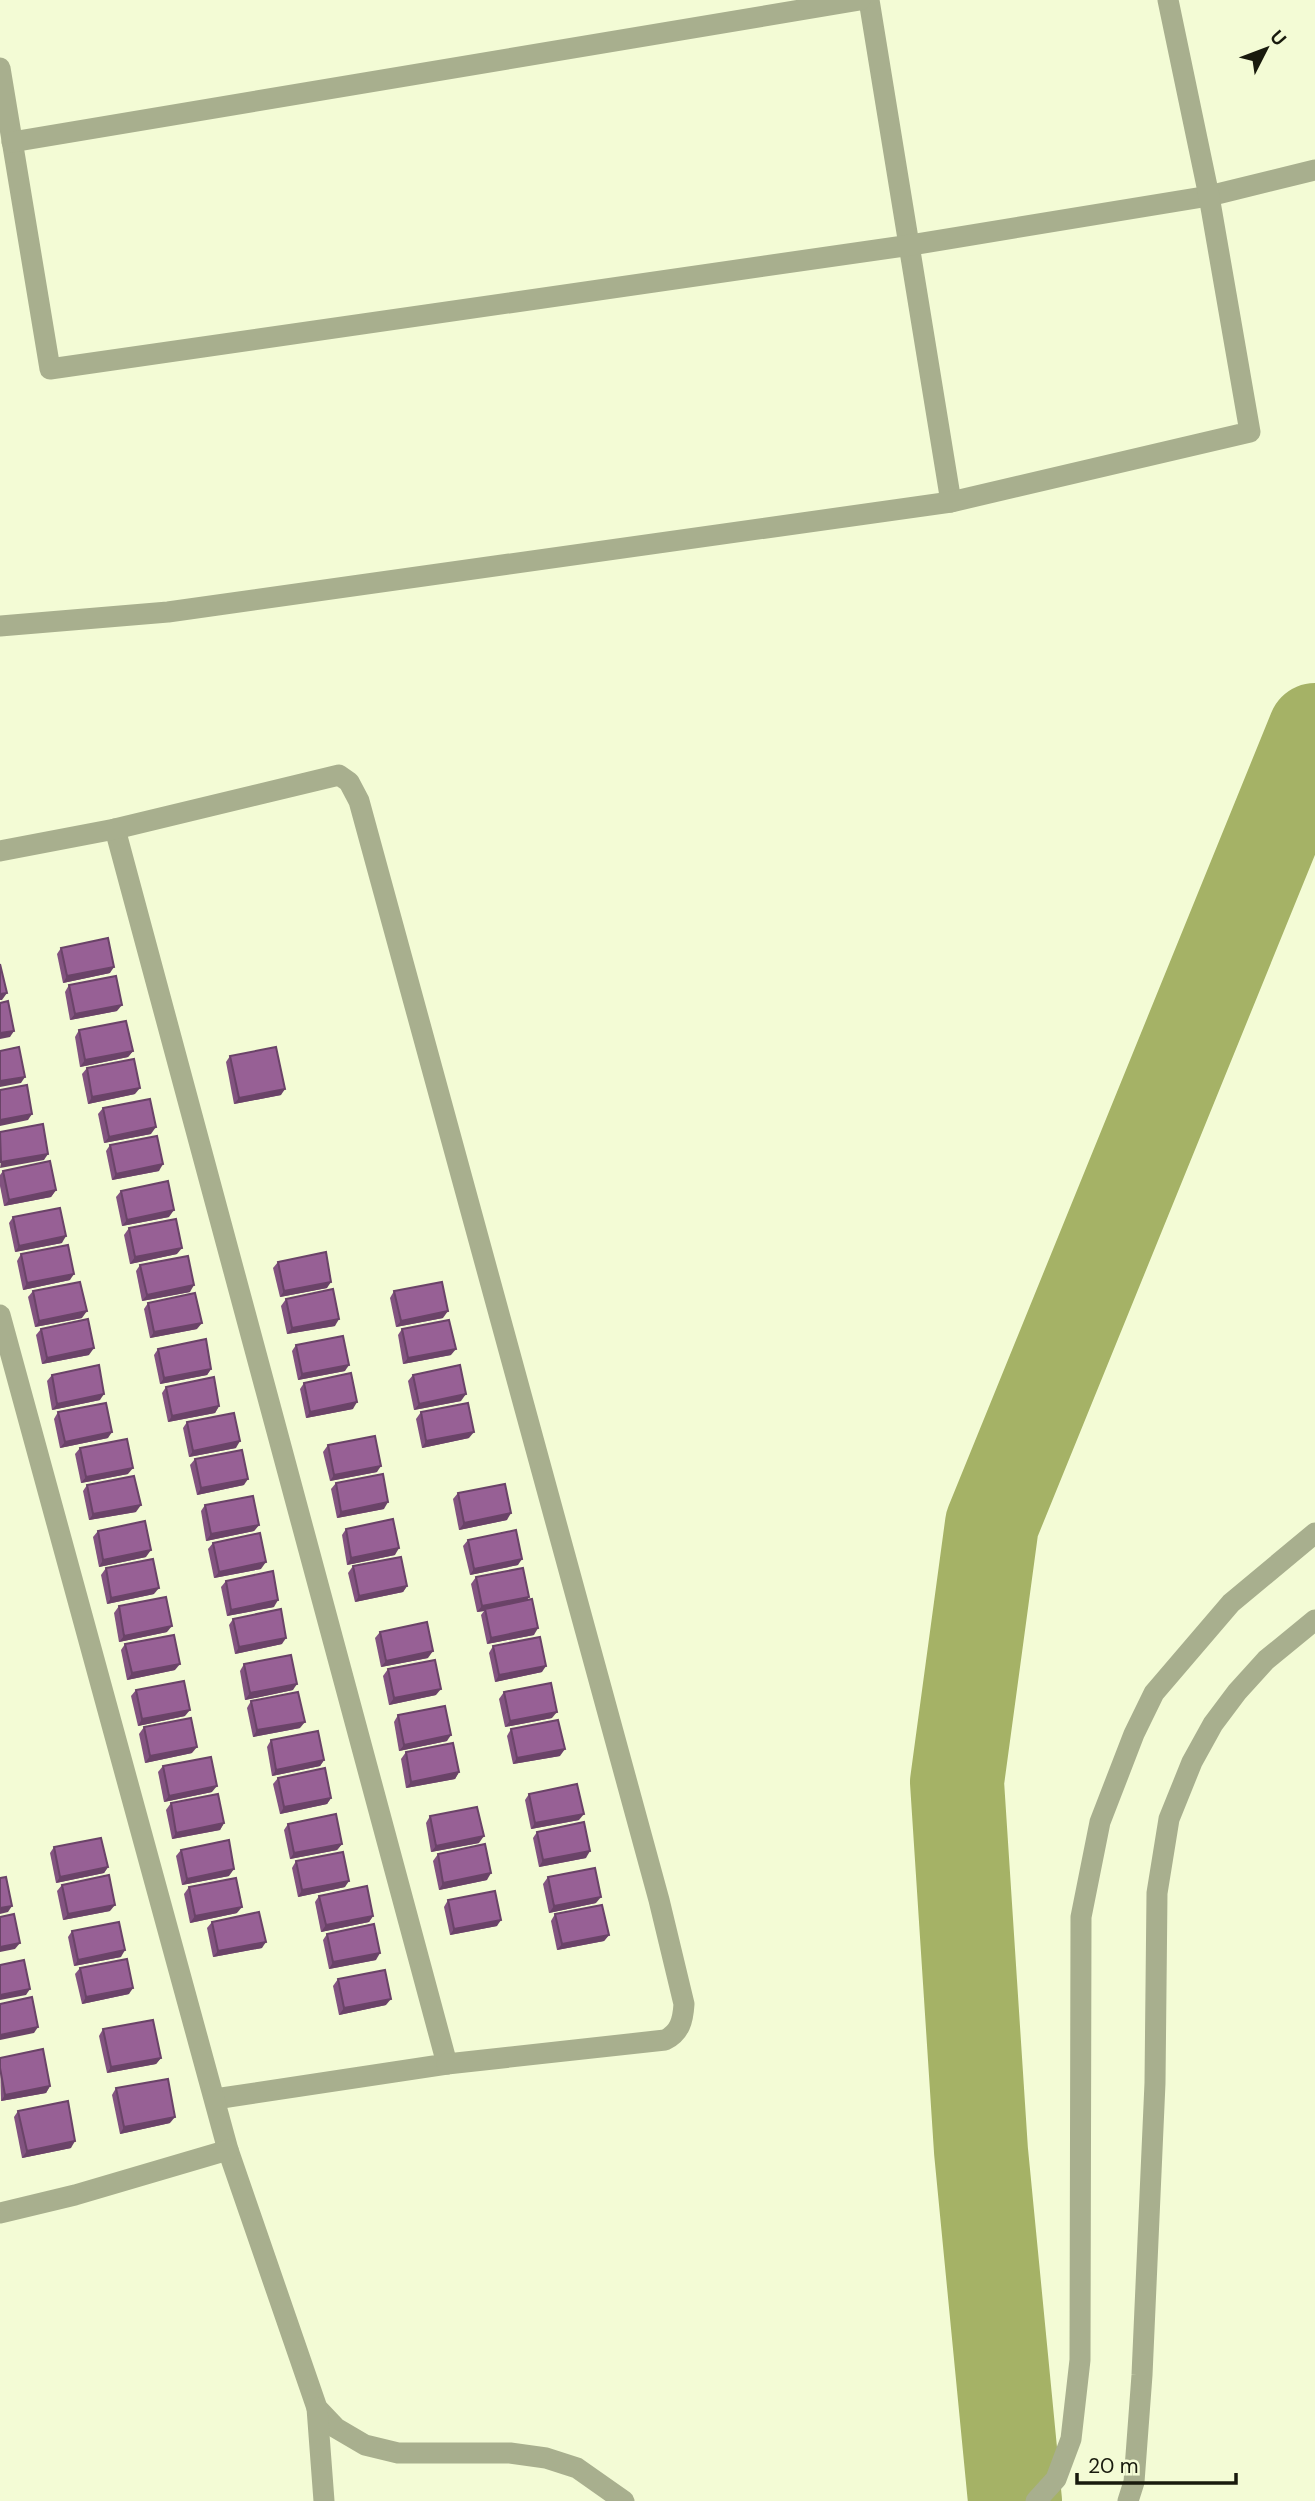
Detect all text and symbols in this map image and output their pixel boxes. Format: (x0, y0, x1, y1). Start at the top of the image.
north arrow (1231, 14, 1301, 84)
text: U (1265, 25, 1292, 51)
scale bar (1077, 2442, 1236, 2486)
text: 20 m (1088, 2452, 1139, 2480)

